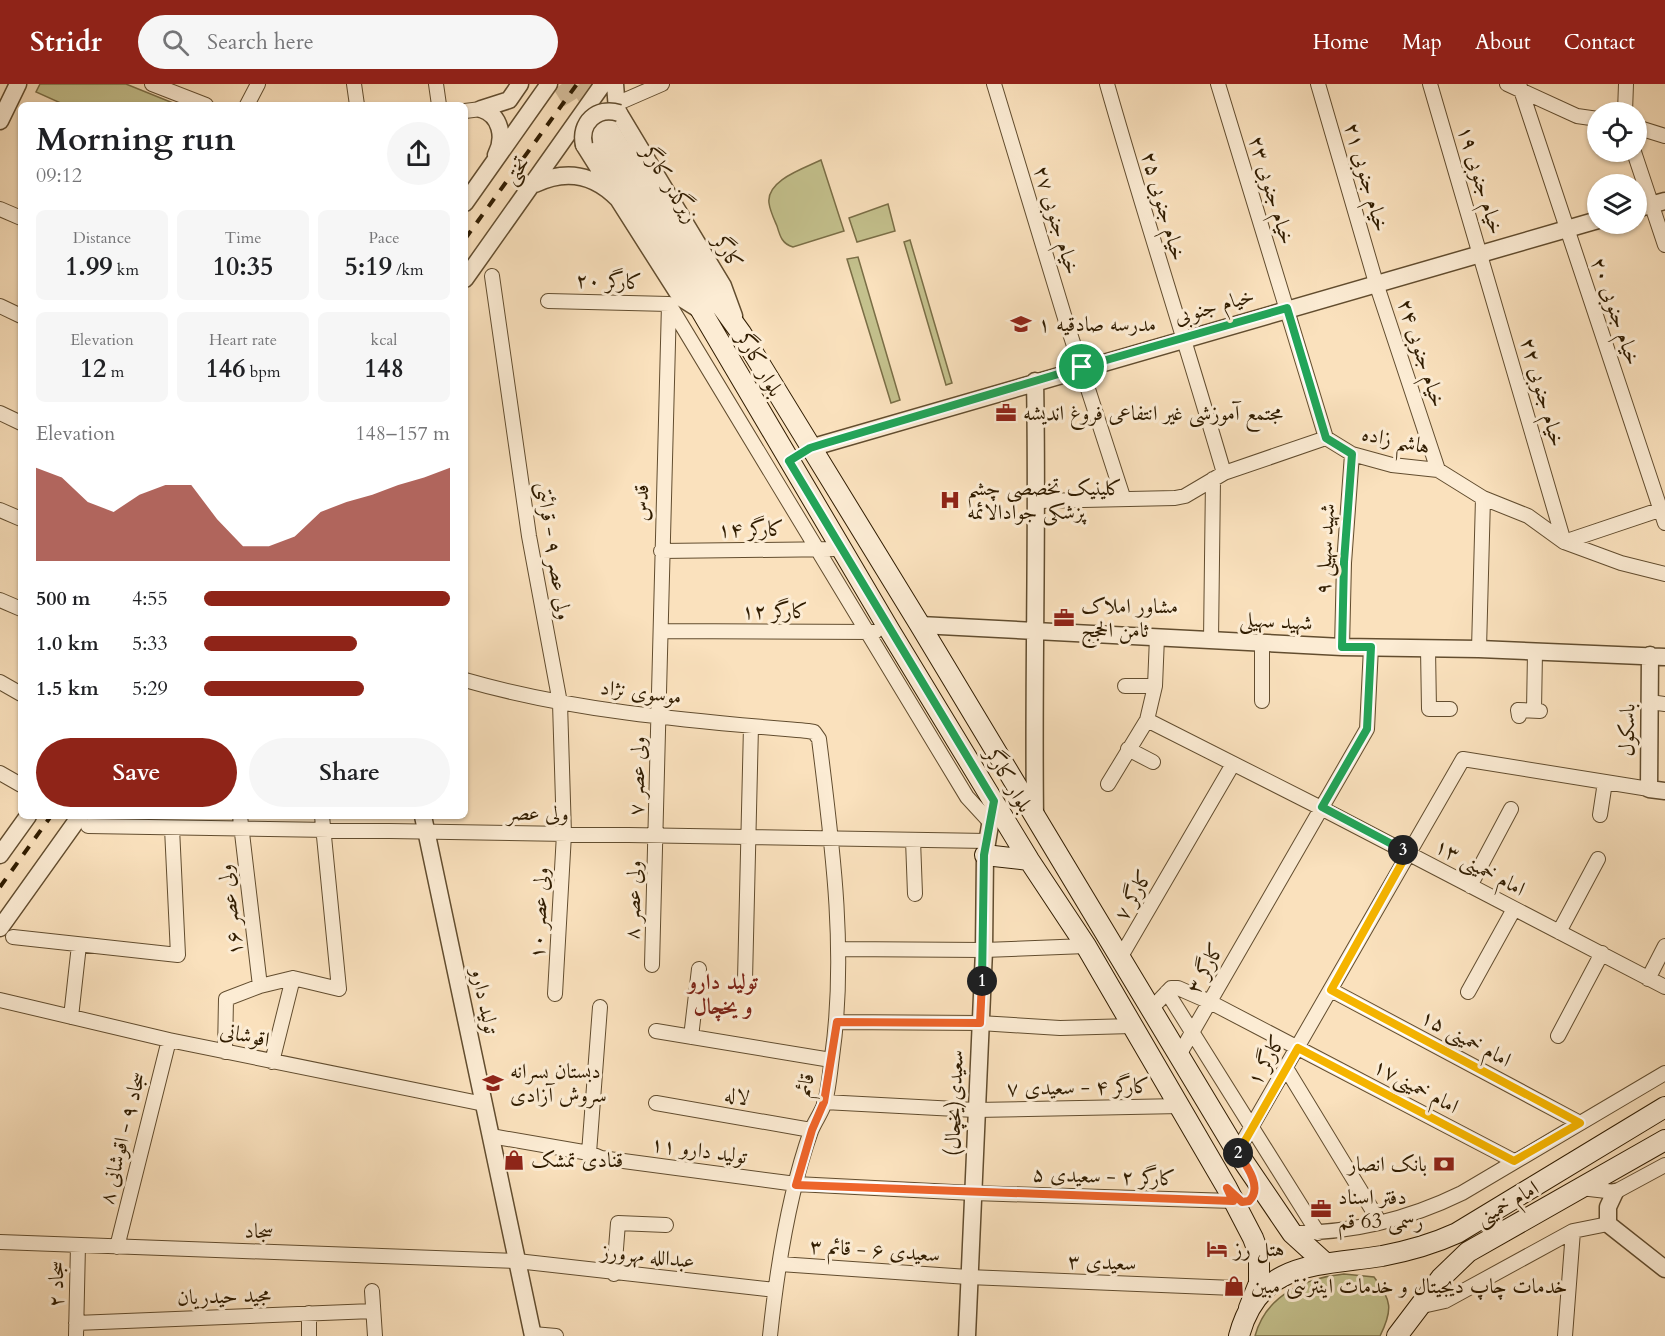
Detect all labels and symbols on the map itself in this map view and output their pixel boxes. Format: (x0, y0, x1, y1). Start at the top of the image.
street label: خیام جنوبی ۲۱ (1334, 119, 1396, 236)
street label: خیام جنوبی ۱۹ (1447, 122, 1511, 239)
street label: خیام جنوبی ۲۳ (1238, 132, 1302, 249)
street label: زیرگذر کارگر (633, 138, 706, 229)
street label: خیام جنوبی ۲۵ (1131, 148, 1193, 265)
street label: تختی (496, 150, 537, 191)
street label: خیام جنوبی ۲۷ (1023, 162, 1087, 279)
street label: کارگر (705, 228, 749, 275)
street label: خیام جنوبی ۲۰ (1581, 253, 1648, 370)
street label: کارگر ۲۰ (575, 266, 643, 297)
street label: خیام جنوبی (1171, 281, 1258, 335)
street label: خیام جنوبی ۲۴ (1388, 295, 1453, 412)
place label: مدرسه صادقیه ۱ (1038, 310, 1156, 339)
school or university icon: مدرسه صادقیه ۱ (1009, 312, 1033, 336)
street label: بلوار کارگر (728, 325, 790, 402)
street label: خیام جنوبی ۲۲ (1510, 334, 1572, 451)
pin (1056, 341, 1107, 392)
place label: مجتمع آموزشی غیر انتفاعی فروغ اندیشه (1023, 399, 1283, 432)
office icon: مجتمع آموزشی غیر انتفاعی فروغ اندیشه (994, 401, 1018, 425)
street label: هاشم زاده (1358, 419, 1433, 468)
place label: کلینیک تخصصی چشم پزشکی جوادالائمه (967, 474, 1122, 527)
street label: ولی عصر ۹ - قرائتی (528, 480, 579, 622)
street label: قدس (627, 484, 656, 522)
hospital icon: کلینیک تخصصی چشم پزشکی جوادالائمه (938, 488, 962, 512)
street label: شهید سهیلی ۹ (1309, 503, 1343, 595)
street label: کارگر ۱۴ (718, 514, 784, 545)
place label: مشاور املاک ثامن الحجج (1081, 592, 1178, 649)
street label: کارگر ۱۲ (742, 597, 808, 626)
street label: شهید سهیلی (1238, 605, 1313, 639)
office icon: مشاور املاک ثامن الحجج (1052, 606, 1076, 630)
street label: موسوی نژاد (599, 673, 683, 712)
street label: باسکول (1613, 703, 1642, 757)
street label: ولی عصر ۷ (622, 736, 653, 816)
street label: بلوار کارگر (977, 741, 1039, 818)
street label: ولی عصر (505, 798, 569, 829)
street label: امام خمینی ۱۳ (1428, 831, 1530, 906)
pin: 3 (1388, 835, 1418, 865)
street label: ولی عصر ۸ (618, 860, 649, 940)
street label: ولی عصر ۱۶ (211, 863, 250, 957)
street label: کارگر ۷ (1107, 865, 1160, 926)
street label: ولی عصر ۱۰ (523, 866, 556, 960)
street label: کارگر ۳ (1180, 938, 1231, 999)
street label: تولید دارو (463, 964, 506, 1038)
pin: 1 (967, 966, 997, 996)
district label: تولید دارو و یخچال (686, 967, 759, 1022)
street label: امام خمینی ۱۵ (1414, 1002, 1516, 1077)
street label: اقوشانی (217, 1016, 272, 1055)
street label: کارگر ۱ (1240, 1030, 1293, 1091)
street label: سعیدی(یخچال) (938, 1049, 971, 1157)
street label: امام خمینی۱۷ (1366, 1052, 1464, 1124)
place label: دبستان پسرانه سروش آزادی (510, 1057, 607, 1110)
street label: سجاد ۹ - اقوشانی ۸ (92, 1069, 153, 1207)
street label: قائم (789, 1070, 825, 1100)
school or university icon: دبستان پسرانه سروش آزادی (481, 1071, 505, 1095)
street label: کارگر ۴ - سعیدی ۷ (1006, 1072, 1150, 1103)
street label: لاله (722, 1080, 752, 1113)
street label: تولید دارو ۱۱ (649, 1129, 750, 1172)
pin: 2 (1223, 1138, 1253, 1168)
place label: قنادی تمشک (531, 1146, 623, 1175)
shop icon: قنادی تمشک (502, 1148, 526, 1172)
place label: بانک انصار (1346, 1150, 1427, 1179)
bank icon: بانک انصار (1432, 1152, 1456, 1176)
street label: کارگر ۲ - سعیدی ۵ (1032, 1160, 1176, 1193)
street label: امام خمینی (1470, 1174, 1546, 1236)
place label: دفتر اسناد رسمی 63 قم (1338, 1183, 1423, 1241)
office icon: دفتر اسناد رسمی 63 قم (1309, 1197, 1333, 1221)
street label: سجاد (244, 1217, 274, 1246)
street label: سعیدی ۶ - قائم ۳ (809, 1231, 941, 1273)
place label: هتل رز (1232, 1235, 1285, 1264)
street label: عبدالله مهرورز (598, 1237, 696, 1276)
hotel icon: هتل رز (1205, 1237, 1229, 1261)
street label: سعیدی ۳ (1067, 1247, 1137, 1278)
street label: سجاد ۲ (42, 1260, 71, 1308)
place label: خدمات چاپ دیجیتال و خدمات اینترنتی مبین (1251, 1272, 1567, 1301)
shop icon: خدمات چاپ دیجیتال و خدمات اینترنتی مبین (1222, 1274, 1246, 1298)
street label: مجید حیدریان (177, 1280, 272, 1313)

